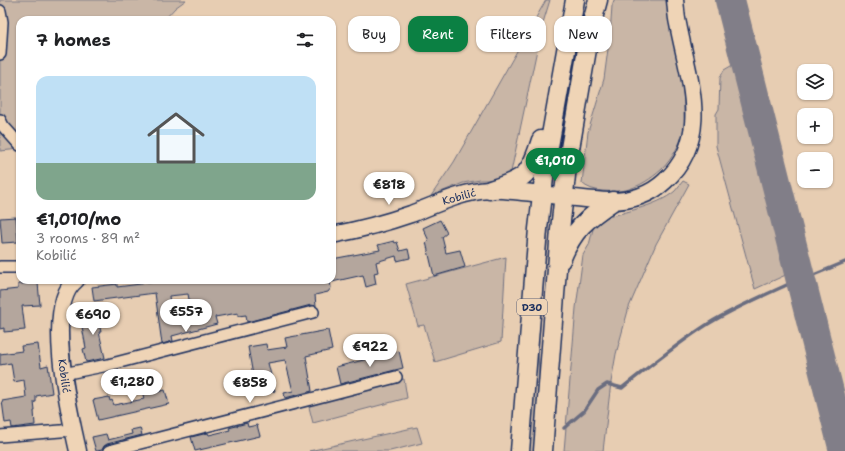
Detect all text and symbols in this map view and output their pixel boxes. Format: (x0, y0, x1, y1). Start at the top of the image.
chip: Buy (348, 16, 400, 52)
chip: Rent (408, 16, 468, 52)
chip: Filters (476, 16, 546, 52)
chip: New (554, 16, 612, 52)
text: 7 homes (36, 29, 111, 51)
icon: filters (294, 29, 316, 51)
map controls (797, 64, 833, 188)
button: layers (797, 64, 833, 100)
icon: home (140, 102, 212, 174)
button: + (797, 108, 833, 144)
pin: €1,010 (522, 148, 588, 182)
text: €1,010 (535, 152, 575, 169)
button: − (797, 152, 833, 188)
pin: €818 (365, 172, 413, 206)
text: €818 (373, 176, 405, 193)
street label: Kobilić (440, 185, 478, 209)
text: €1,010/mo (36, 208, 121, 230)
text: 3 rooms · 89 m² (36, 230, 140, 247)
text: Kobilić (36, 247, 77, 264)
pin: €557 (162, 299, 210, 333)
road number: D30 (517, 299, 547, 315)
pin: €690 (69, 302, 117, 336)
text: €557 (169, 303, 203, 320)
text: €690 (75, 306, 111, 323)
pin: €922 (346, 334, 394, 368)
text: €922 (352, 338, 388, 355)
street label: Kobilić (54, 358, 74, 394)
pin: €1,280 (99, 369, 165, 403)
pin: €858 (226, 370, 274, 404)
text: €1,280 (110, 373, 154, 390)
text: €858 (232, 374, 268, 391)

